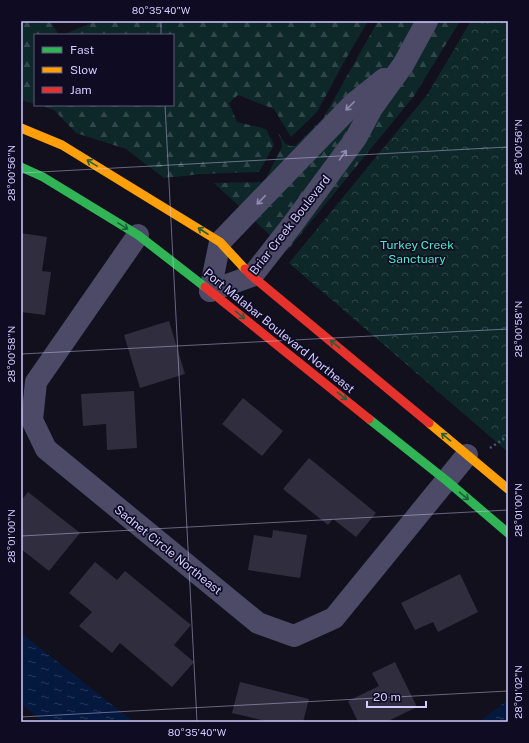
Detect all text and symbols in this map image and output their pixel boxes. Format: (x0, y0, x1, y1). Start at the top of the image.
text: 80°35'40"W (132, 4, 191, 16)
legend (34, 34, 174, 106)
text: Fast (70, 43, 95, 57)
text: Slow (70, 63, 98, 77)
text: Jam (70, 83, 92, 97)
one-way arrow (346, 101, 355, 111)
text: 28°00'56"N (512, 119, 524, 175)
text: 28°00'56"N (5, 145, 17, 201)
one-way arrow (339, 150, 347, 161)
one-way arrow (86, 159, 98, 167)
street label: Briar Creek Boulevard (247, 173, 333, 277)
one-way arrow (256, 195, 265, 205)
one-way arrow (117, 222, 128, 230)
one-way arrow (197, 227, 209, 235)
park label: Turkey Creek Sanctuary (380, 238, 454, 266)
street label: Port Malabar Boulevard Northeast (201, 266, 358, 396)
text: 28°00'58"N (512, 301, 524, 357)
one-way arrow (235, 311, 246, 319)
text: 28°00'58"N (5, 326, 17, 382)
one-way arrow (329, 340, 340, 349)
one-way arrow (336, 392, 347, 401)
one-way arrow (440, 433, 451, 442)
text: 28°01'00"N (512, 483, 524, 537)
one-way arrow (459, 491, 470, 500)
street label: Sadnet Circle Northeast (112, 502, 225, 598)
text: 28°01'00"N (5, 509, 17, 563)
text: 28°01'02"N (512, 665, 524, 719)
scale bar (367, 683, 426, 709)
text: 20 m (373, 690, 401, 704)
text: 80°35'40"W (168, 726, 227, 738)

